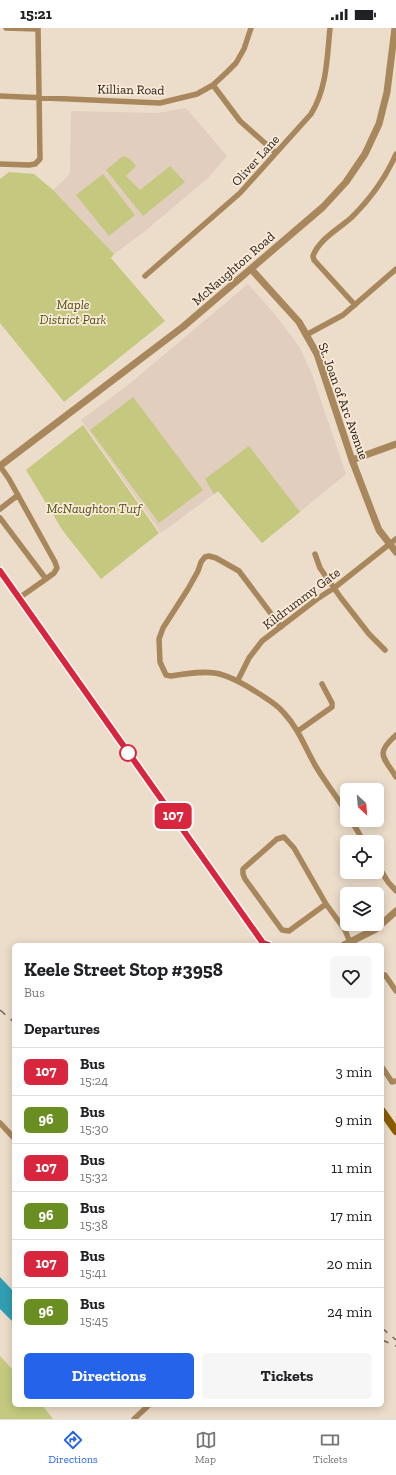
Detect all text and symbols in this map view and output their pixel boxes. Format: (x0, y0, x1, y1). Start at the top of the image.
text: 15:21 (20, 5, 52, 23)
street label: Killian Road (97, 81, 165, 98)
street label: Oliver Lane (228, 132, 282, 189)
street label: McNaughton Road (189, 229, 278, 308)
park label: Maple District Park (40, 297, 107, 327)
street label: St. Joan of Arc Avenue (315, 341, 372, 462)
park label: McNaughton Turf (46, 501, 144, 516)
street label: Kildrummy Gate (260, 564, 343, 632)
unlabelled marker (119, 744, 137, 762)
north arrow (340, 783, 384, 827)
map controls (340, 783, 384, 931)
line badge: 107 (150, 803, 196, 829)
text: 107 (163, 807, 183, 824)
button: locate (340, 835, 384, 879)
button: layers (340, 887, 384, 931)
button: heart (330, 956, 372, 998)
text: Keele Street Stop #3958 (24, 958, 223, 981)
text: Bus (24, 985, 45, 1000)
text: Departures (24, 1020, 100, 1038)
text: Bus (80, 1055, 105, 1073)
text: 107 (36, 1063, 56, 1080)
text: 3 min (336, 1063, 372, 1081)
text: 15:24 (80, 1073, 108, 1088)
text: Bus (80, 1103, 105, 1121)
text: 96 (39, 1111, 54, 1128)
text: 9 min (335, 1111, 372, 1129)
text: 15:30 (80, 1121, 108, 1136)
text: Bus (80, 1151, 105, 1169)
text: 107 (36, 1159, 56, 1176)
text: 11 min (331, 1159, 372, 1177)
text: 15:32 (80, 1169, 108, 1184)
text: Bus (80, 1199, 105, 1217)
text: 96 (39, 1207, 54, 1224)
text: 17 min (330, 1207, 372, 1225)
text: 15:38 (80, 1217, 108, 1232)
text: Bus (80, 1247, 105, 1265)
text: 107 (36, 1255, 56, 1272)
text: 20 min (326, 1255, 372, 1273)
text: 15:41 (80, 1265, 107, 1280)
text: Bus (80, 1295, 105, 1313)
text: 96 (39, 1303, 54, 1320)
text: 24 min (327, 1303, 372, 1321)
text: 15:45 (80, 1313, 108, 1328)
button: Directions (24, 1353, 194, 1399)
button: Tickets (202, 1353, 372, 1399)
tab: Directions (48, 1429, 98, 1466)
tab: Map (195, 1429, 217, 1466)
tab: Tickets (313, 1429, 348, 1466)

